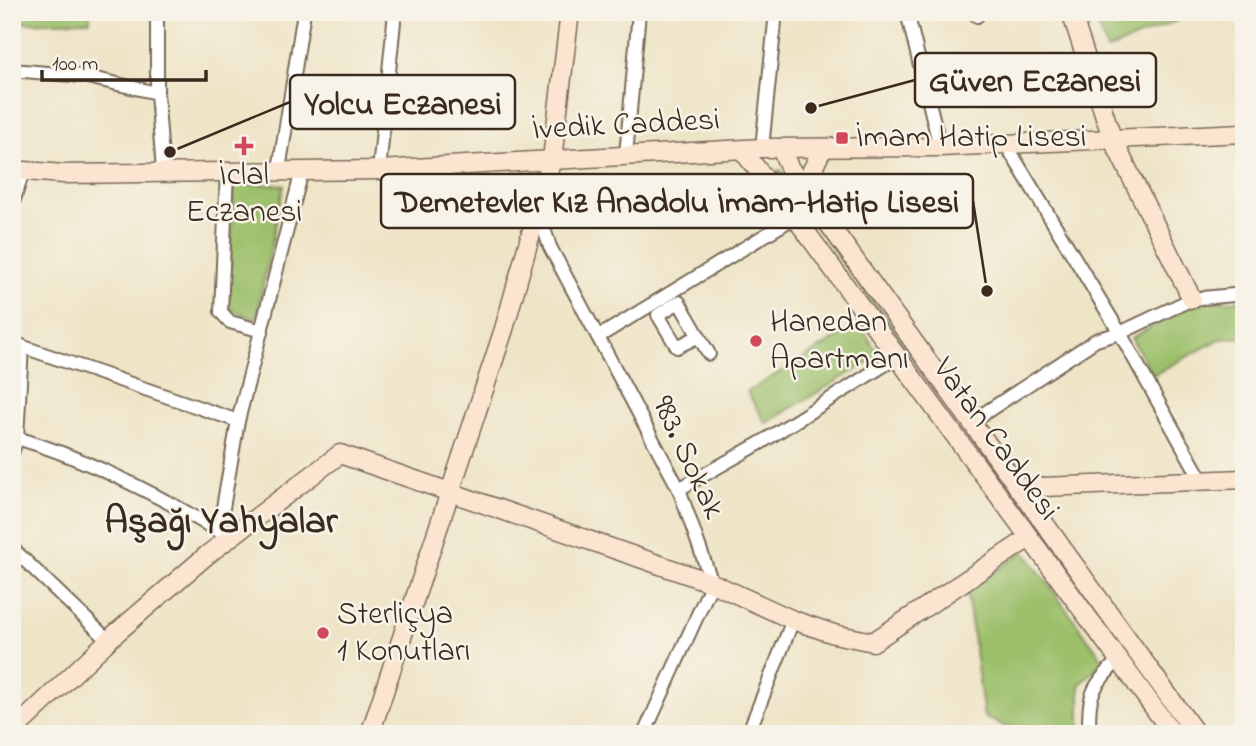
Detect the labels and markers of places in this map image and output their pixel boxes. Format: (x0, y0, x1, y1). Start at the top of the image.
callout: Güven Eczanesi (915, 53, 1156, 107)
callout: Yolcu Eczanesi (290, 75, 515, 129)
place label: İmam Hatip Lisesi (856, 115, 1087, 162)
marker: İmam Hatip Lisesi (834, 130, 850, 146)
marker: İclal Eczanesi (236, 138, 252, 154)
place label: İclal Eczanesi (186, 153, 302, 237)
callout: Demetevler Kız Anadolu İmam-Hatip Lisesi (381, 174, 973, 228)
place label: Hanedan Apartmanı (770, 300, 909, 384)
marker: Hanedan Apartmanı (748, 333, 764, 349)
place label: Sterliçya 1 Konutları (337, 592, 470, 676)
marker: Sterliçya 1 Konutları (315, 625, 331, 641)

